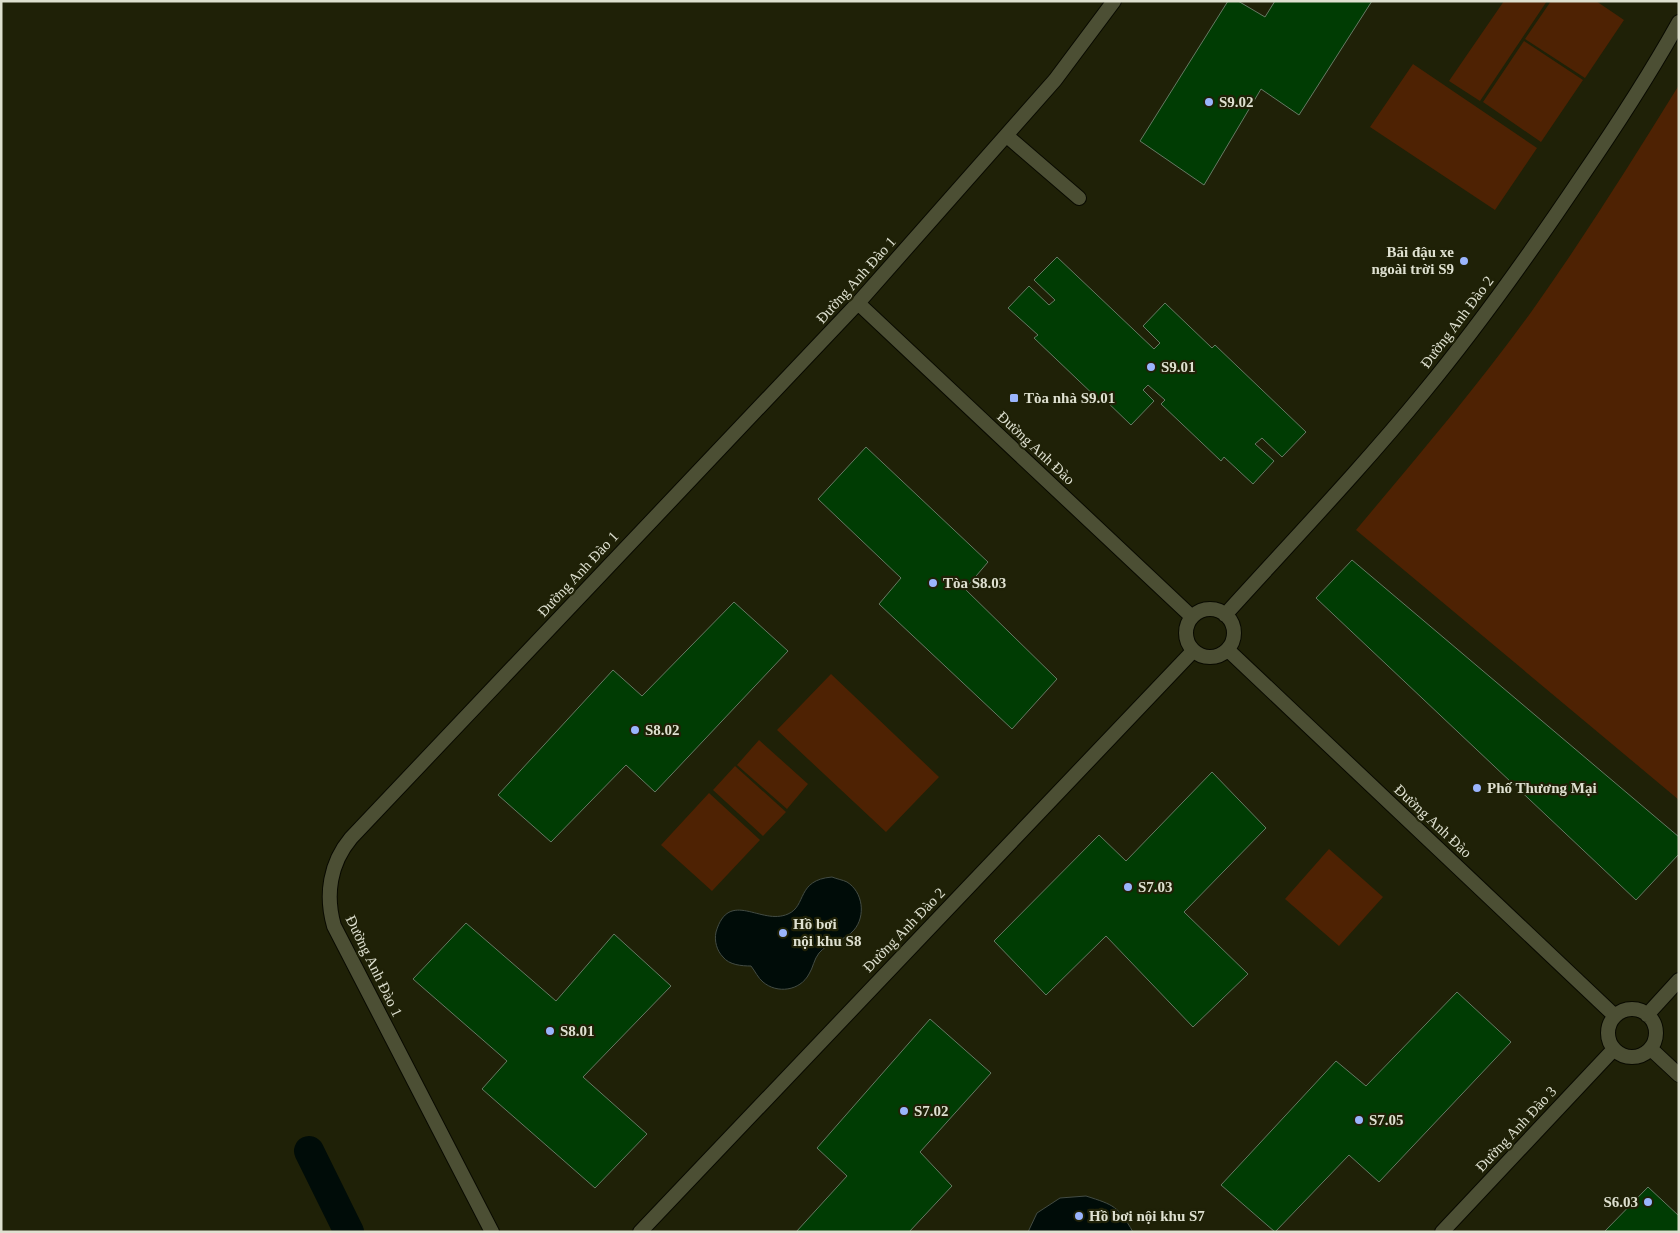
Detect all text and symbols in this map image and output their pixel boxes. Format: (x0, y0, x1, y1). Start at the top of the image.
place label: S9.02 (1219, 94, 1254, 110)
marker: S9.02 (1203, 96, 1215, 108)
street label: Đường Anh Đào 1 (813, 234, 899, 326)
place label: Bãi đậu xe ngoài trời S9 (1372, 244, 1454, 277)
marker: Bãi đậu xe ngoài trời S9 (1458, 255, 1470, 267)
street label: Đường Anh Đào 2 (1417, 273, 1497, 371)
place label: S9.01 (1161, 359, 1196, 375)
marker: S9.01 (1145, 361, 1157, 373)
place label: Tòa nhà S9.01 (1024, 390, 1115, 406)
marker: Tòa nhà S9.01 (1008, 392, 1020, 404)
street label: Đường Anh Đào (994, 408, 1078, 488)
street label: Đường Anh Đào 1 (534, 528, 622, 620)
place label: Tòa S8.03 (943, 575, 1006, 591)
marker: Tòa S8.03 (927, 577, 939, 589)
place label: S8.02 (645, 722, 680, 738)
marker: S8.02 (629, 724, 641, 736)
place label: Phố Thương Mại (1487, 780, 1597, 796)
street label: Đường Anh Đào (1391, 781, 1475, 861)
marker: Phố Thương Mại (1471, 782, 1483, 794)
place label: S7.03 (1138, 879, 1173, 895)
marker: S7.03 (1122, 881, 1134, 893)
street label: Đường Anh Đào 2 (860, 885, 948, 975)
street label: Đường Anh Đào 1 (343, 913, 405, 1019)
place label: Hồ bơi nội khu S8 (793, 916, 861, 949)
marker: Hồ bơi nội khu S8 (777, 927, 789, 939)
place label: S8.01 (560, 1023, 595, 1039)
marker: S8.01 (544, 1025, 556, 1037)
street label: Đường Anh Đào 3 (1472, 1083, 1560, 1175)
place label: S7.02 (914, 1103, 949, 1119)
marker: S7.02 (898, 1105, 910, 1117)
place label: S7.05 (1369, 1112, 1404, 1128)
marker: S7.05 (1353, 1114, 1365, 1126)
place label: S6.03 (1603, 1194, 1638, 1210)
marker: S6.03 (1642, 1196, 1654, 1208)
place label: Hồ bơi nội khu S7 (1089, 1208, 1205, 1224)
marker: Hồ bơi nội khu S7 (1073, 1210, 1085, 1222)

